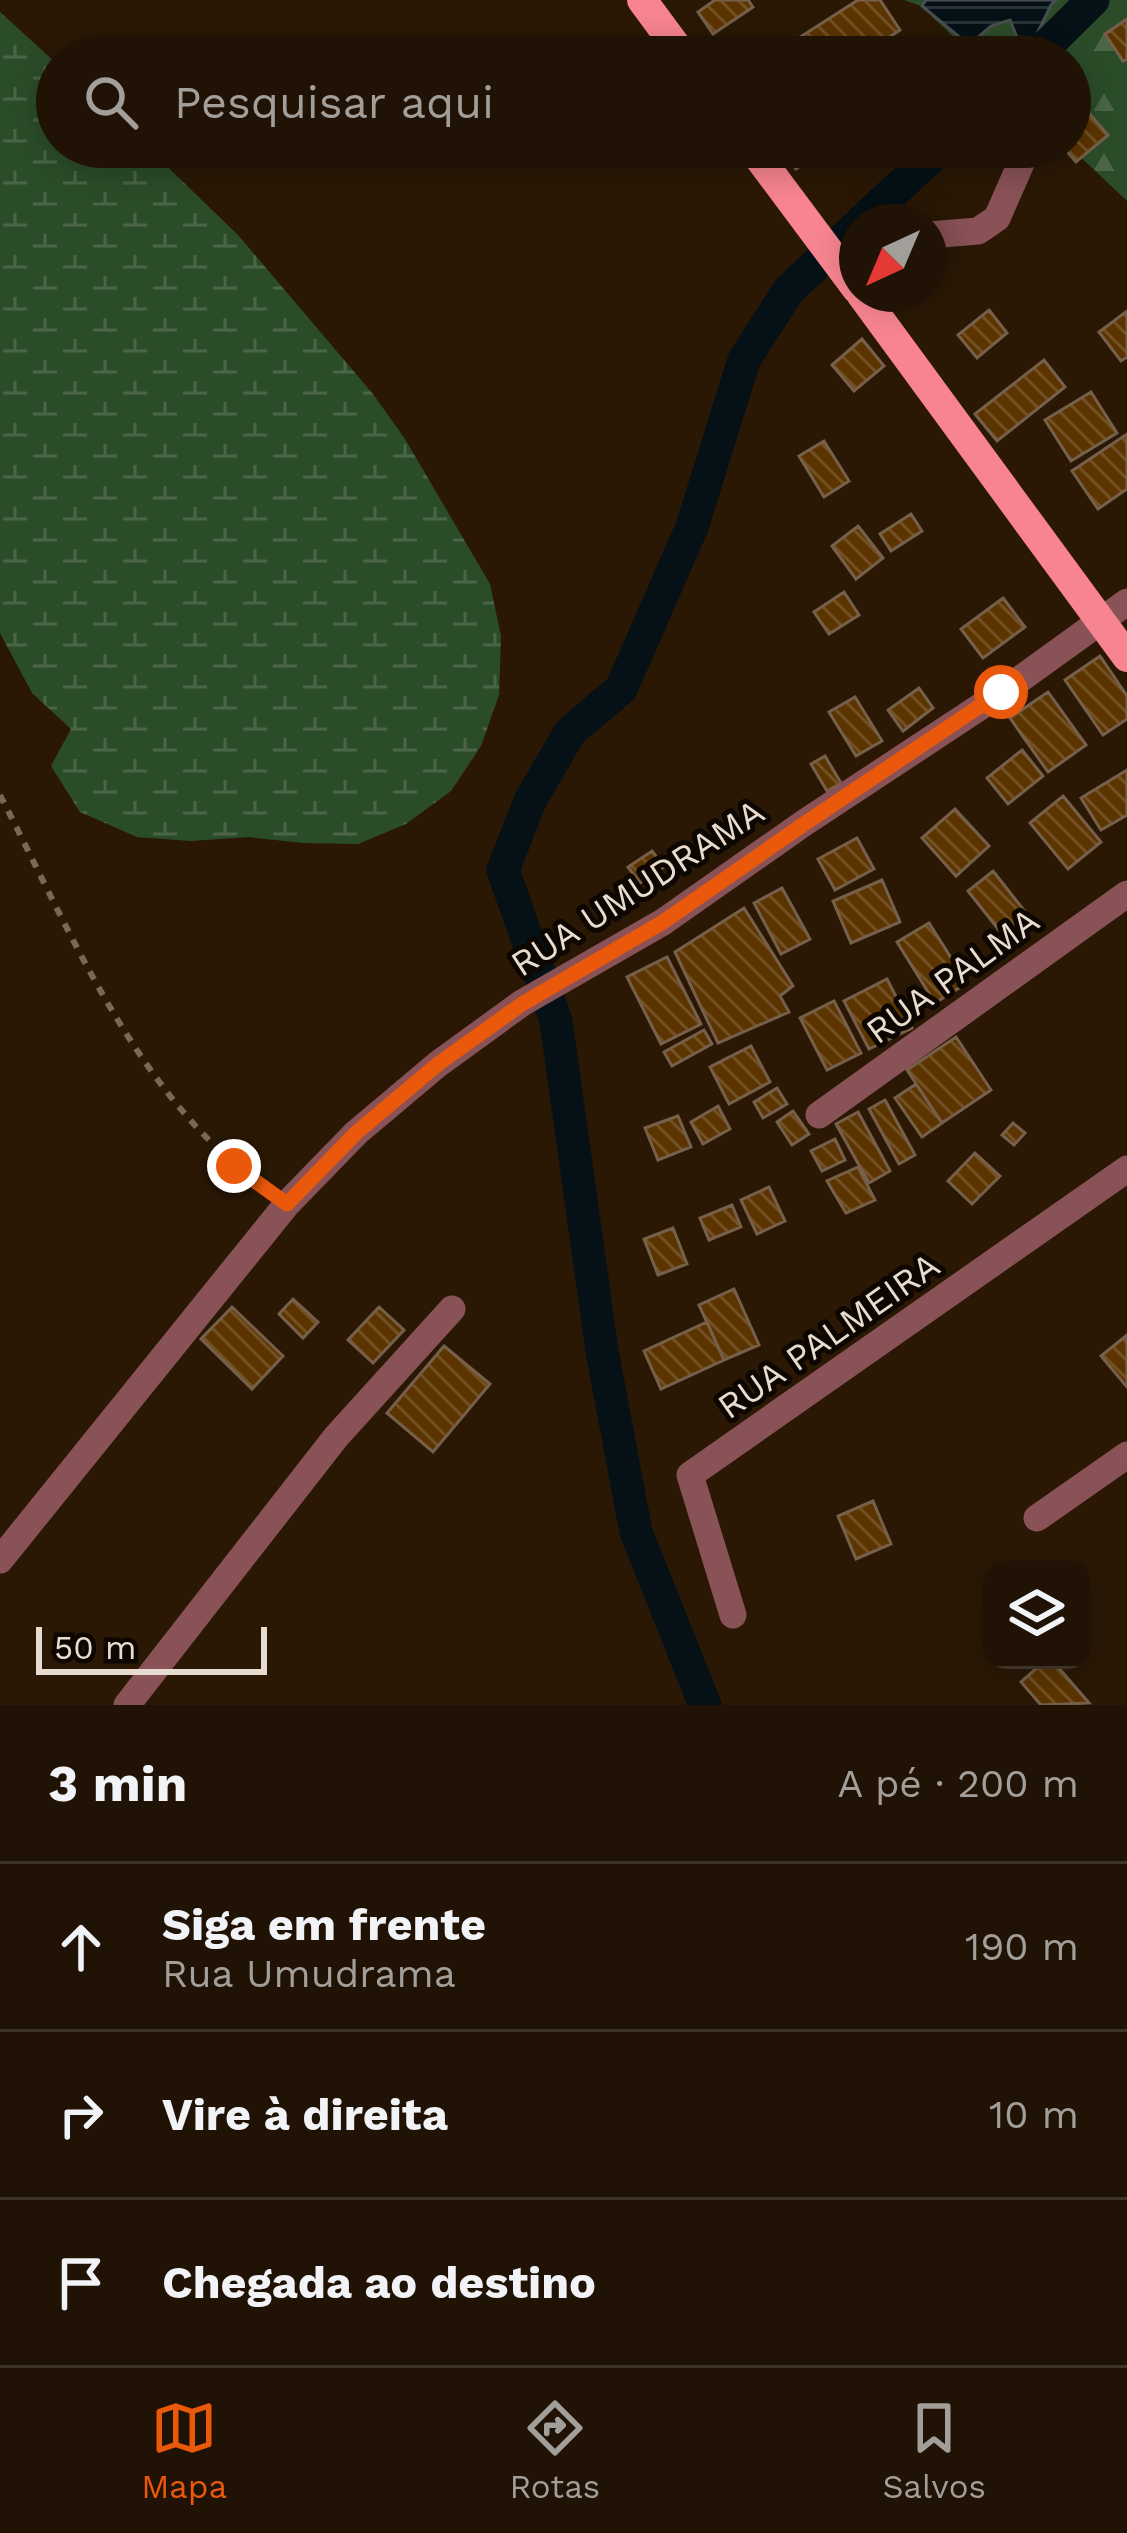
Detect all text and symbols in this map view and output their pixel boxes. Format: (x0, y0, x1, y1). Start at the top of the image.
search box (36, 36, 1091, 168)
icon: search (78, 69, 144, 135)
text: Pesquisar aqui (174, 76, 494, 129)
north arrow (839, 204, 947, 312)
route start (974, 665, 1028, 719)
street label: RUA UMUDRAMA (503, 790, 772, 985)
street label: RUA PALMA (858, 899, 1047, 1053)
route end (207, 1139, 261, 1193)
street label: RUA PALMEIRA (710, 1244, 947, 1428)
map controls (983, 1561, 1091, 1669)
button: layers (983, 1561, 1091, 1669)
scale bar (36, 1621, 267, 1674)
text: 50 m (54, 1628, 136, 1667)
text: 3 min (48, 1754, 187, 1813)
text: A pé · 200 m (837, 1761, 1079, 1806)
text: Siga em frente (162, 1898, 486, 1951)
icon: ahead (48, 1914, 114, 1980)
text: 190 m (965, 1924, 1079, 1969)
text: Rua Umudrama (162, 1951, 456, 1996)
icon: right (48, 2082, 114, 2148)
text: Vire à direita (162, 2088, 448, 2141)
text: 10 m (989, 2092, 1079, 2137)
icon: arrive (48, 2250, 114, 2316)
text: Chegada ao destino (162, 2256, 596, 2309)
tab: Mapa (141, 2395, 227, 2506)
tab: Rotas (509, 2395, 600, 2506)
tab: Salvos (883, 2395, 986, 2506)

